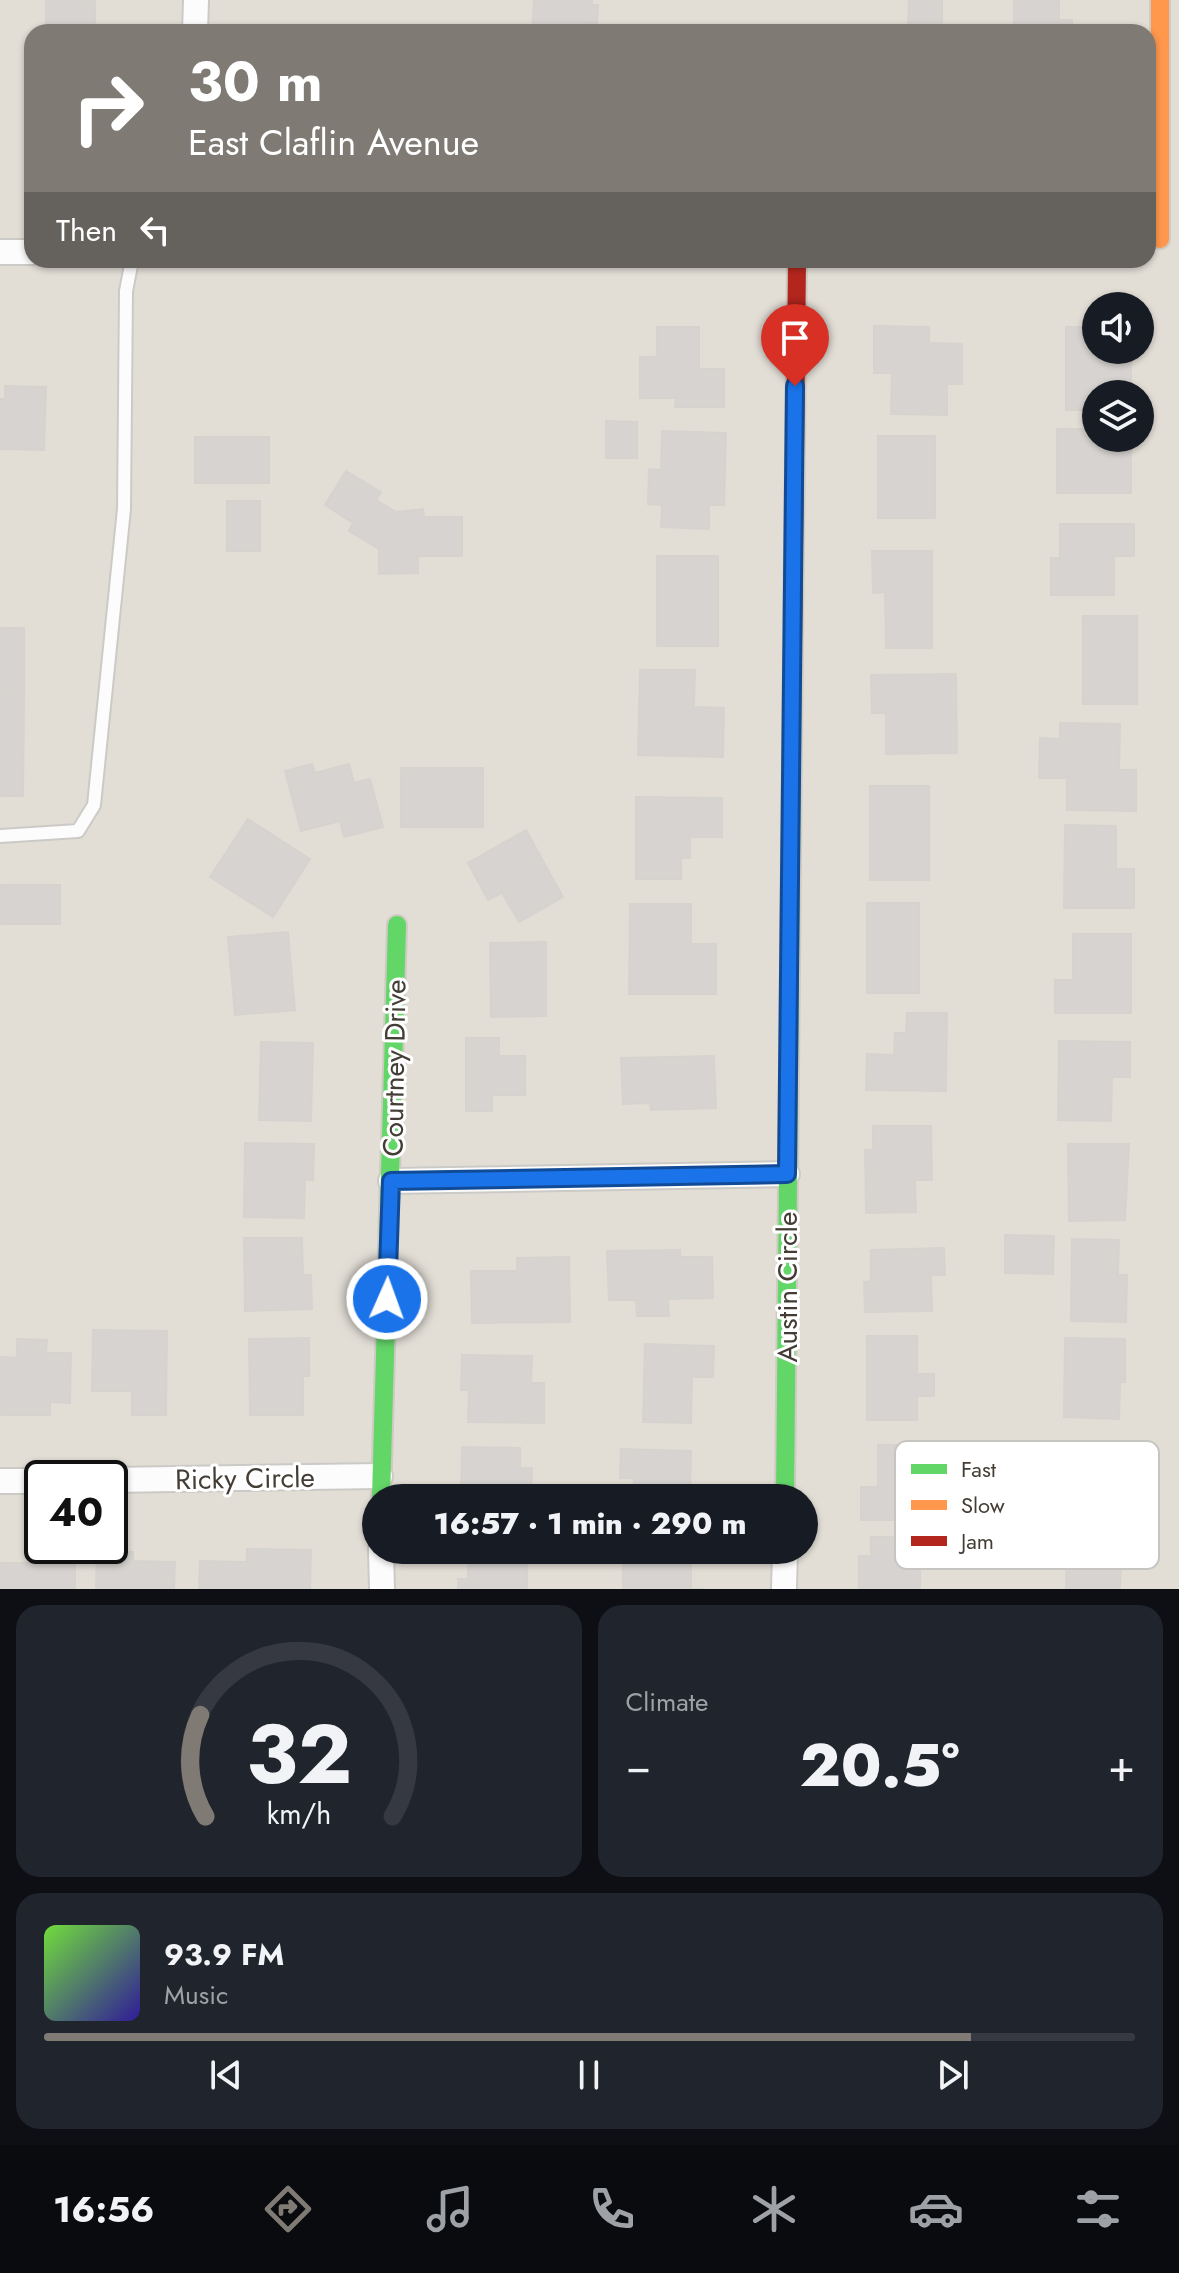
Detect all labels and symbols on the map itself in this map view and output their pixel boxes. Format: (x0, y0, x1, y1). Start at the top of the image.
pin (761, 304, 829, 386)
street label: Courtney Drive (372, 979, 417, 1157)
street label: Austin Circle (767, 1212, 808, 1362)
position arrow (345, 1257, 429, 1341)
legend (895, 1441, 1159, 1569)
text: Fast (961, 1453, 997, 1485)
street label: Ricky Circle (175, 1457, 315, 1500)
speed limit sign: 40 (24, 1460, 128, 1564)
text: Slow (961, 1489, 1005, 1521)
text: Jam (958, 1525, 994, 1557)

